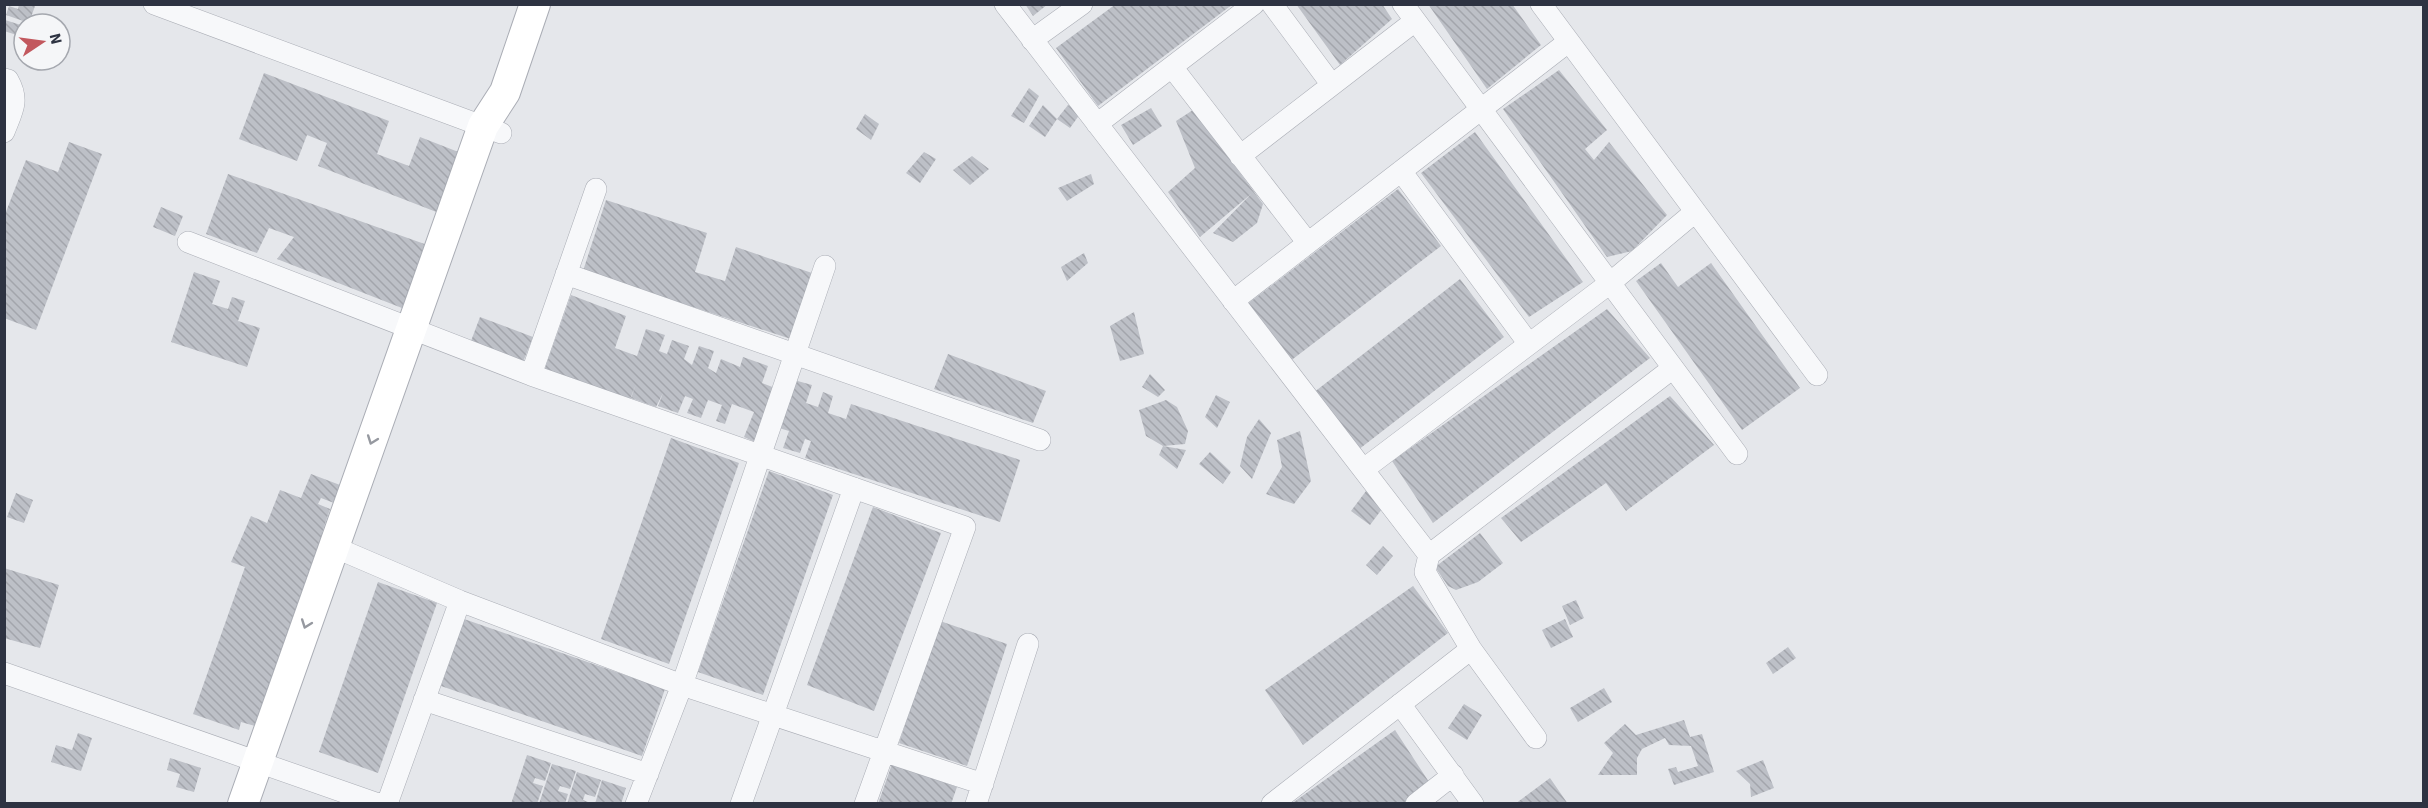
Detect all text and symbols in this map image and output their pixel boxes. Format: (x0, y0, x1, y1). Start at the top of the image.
north arrow (12, 12, 72, 72)
text: N (44, 31, 68, 47)
one-way arrow (366, 434, 379, 445)
one-way arrow (301, 618, 314, 629)

